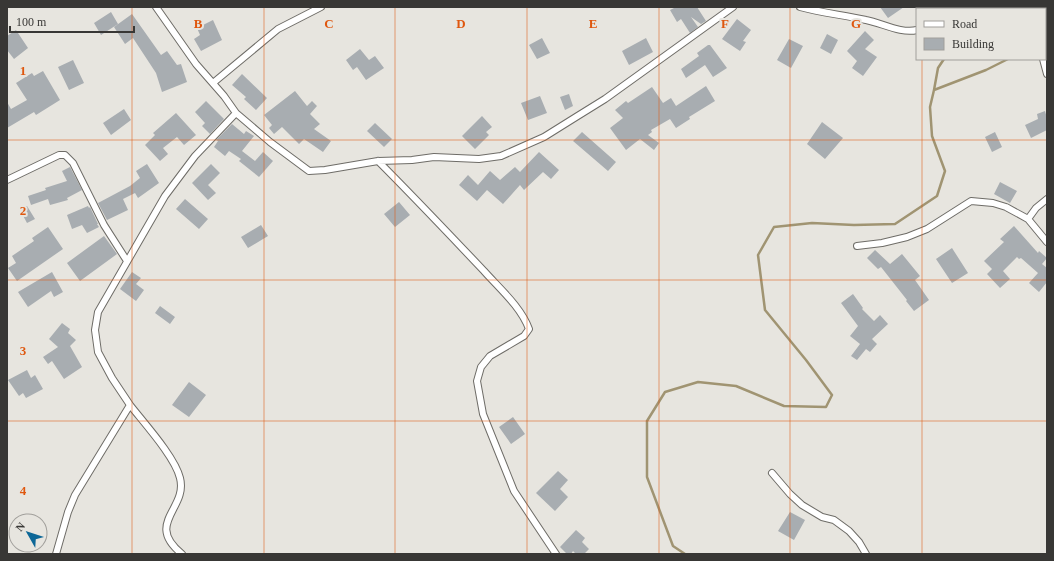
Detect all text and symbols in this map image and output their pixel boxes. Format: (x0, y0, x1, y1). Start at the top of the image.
scale bar (10, 8, 134, 34)
legend (916, 8, 1046, 60)
text: 100 m (16, 15, 47, 29)
text: B (194, 16, 203, 31)
text: C (324, 16, 334, 31)
text: D (456, 16, 466, 31)
text: E (589, 16, 597, 31)
text: F (721, 16, 729, 31)
text: G (851, 16, 861, 31)
text: Road (952, 17, 977, 31)
text: Building (952, 37, 994, 51)
text: 1 (20, 63, 26, 78)
text: 2 (20, 203, 26, 218)
text: 3 (20, 343, 27, 358)
text: 4 (20, 483, 27, 498)
north arrow (8, 513, 48, 553)
text: N (13, 520, 27, 534)

